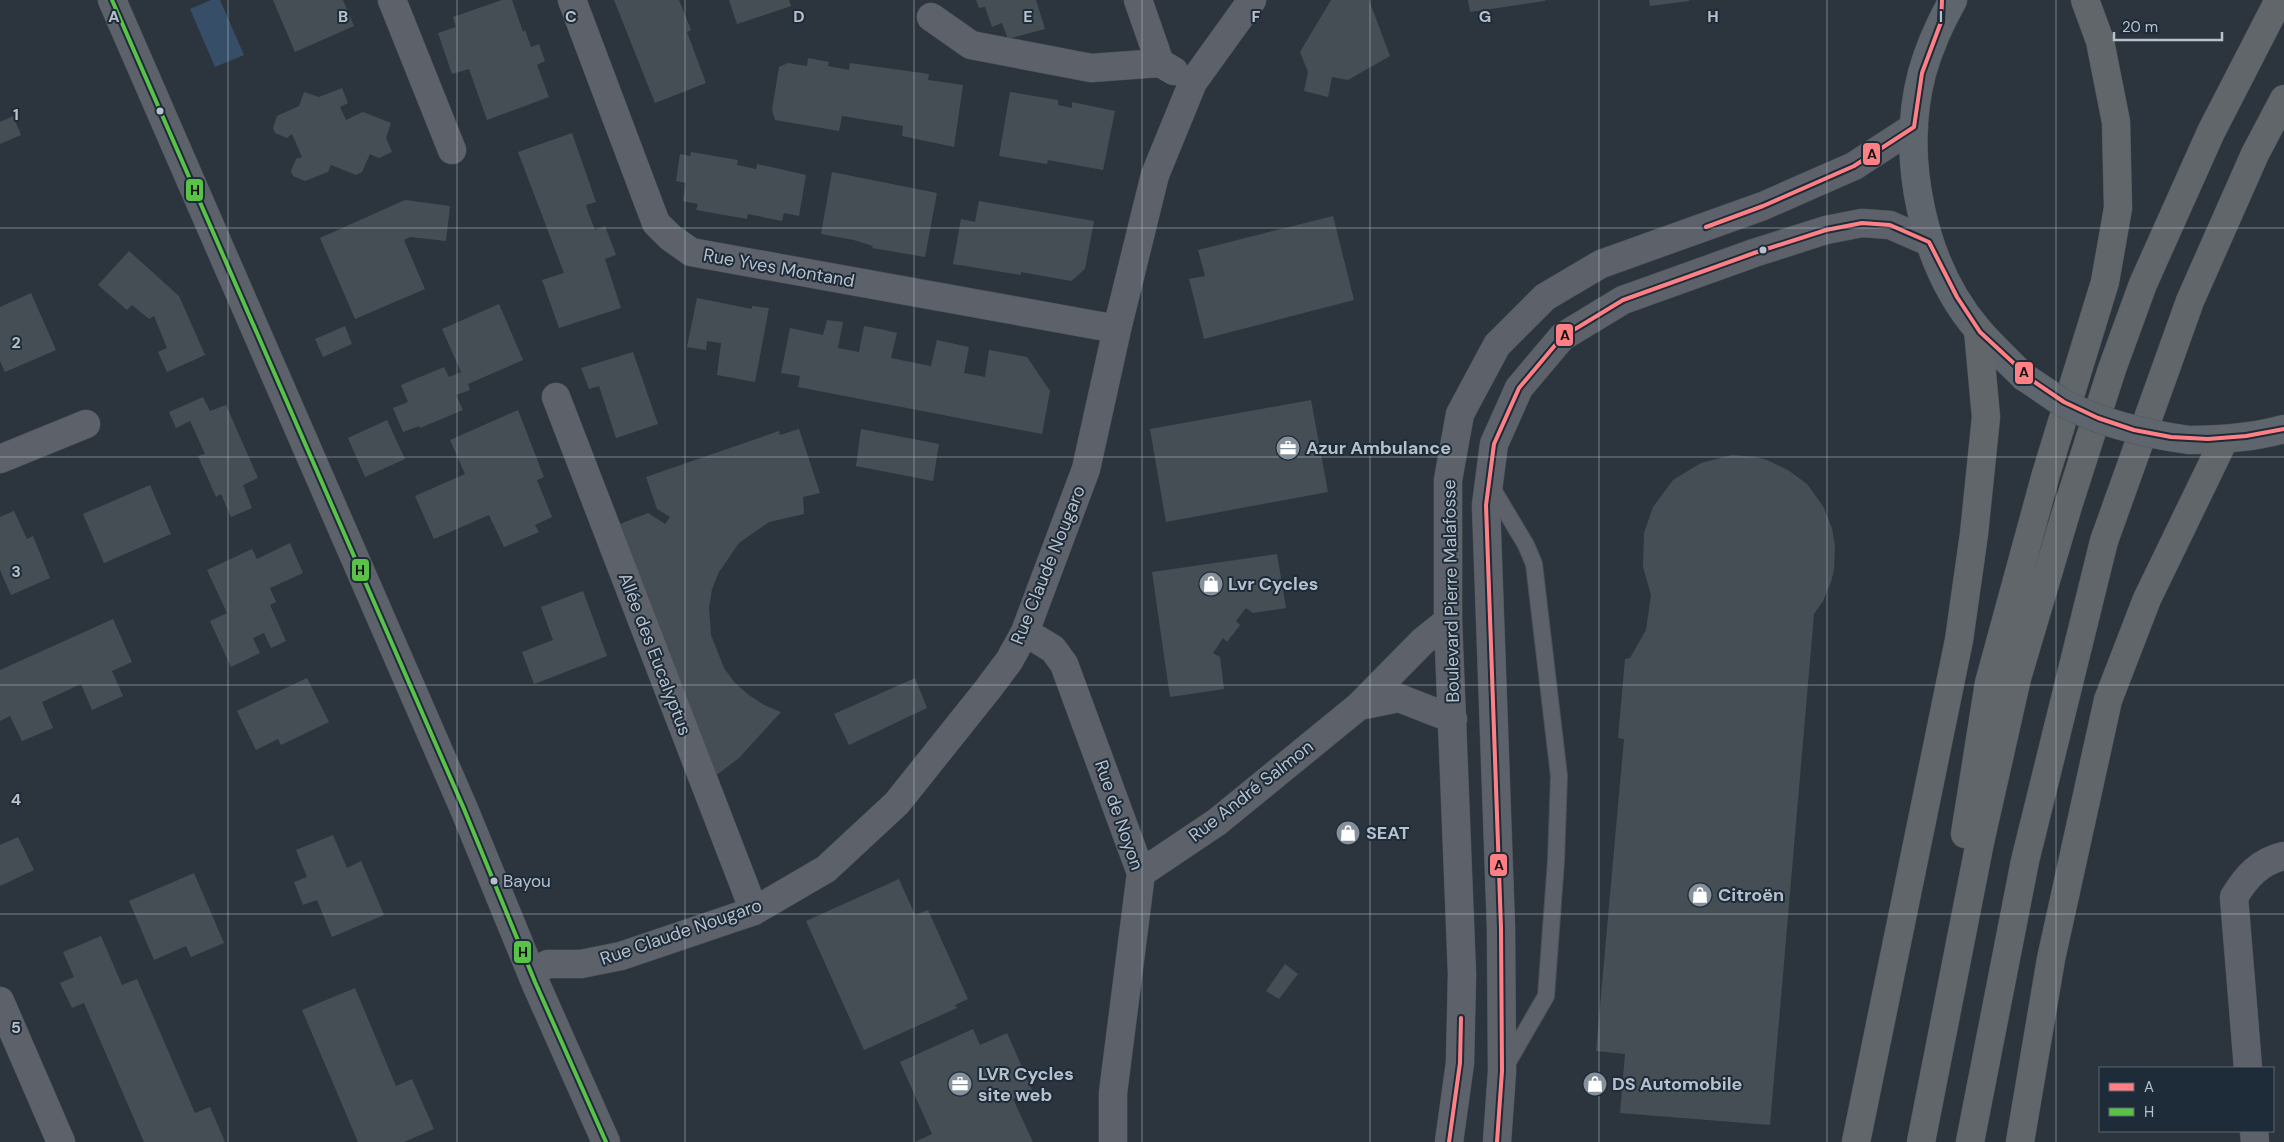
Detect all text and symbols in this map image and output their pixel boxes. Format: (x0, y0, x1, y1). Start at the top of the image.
text: A (108, 6, 120, 27)
text: B (338, 6, 348, 27)
text: C (565, 6, 577, 27)
text: D (793, 6, 805, 27)
text: E (1023, 6, 1033, 27)
text: F (1252, 6, 1261, 27)
text: G (1479, 6, 1491, 27)
text: H (1707, 6, 1719, 27)
text: I (1939, 6, 1943, 27)
scale bar (2114, 10, 2222, 42)
text: 20 m (2122, 17, 2158, 37)
text: 1 (13, 104, 19, 125)
unlabelled marker (155, 106, 165, 116)
line badge: A (1862, 142, 1881, 166)
text: A (1867, 145, 1877, 163)
line badge: H (185, 178, 204, 202)
text: H (190, 181, 200, 199)
street label: Rue Yves Montand (701, 243, 857, 293)
unlabelled marker (1758, 245, 1768, 255)
line badge: A (1555, 323, 1574, 347)
text: A (1560, 326, 1570, 344)
text: 2 (11, 332, 21, 353)
line badge: A (2014, 361, 2034, 385)
text: A (2019, 363, 2029, 381)
office icon: Azur Ambulance (1275, 435, 1301, 461)
place label: Azur Ambulance (1306, 436, 1451, 460)
street label: Boulevard Pierre Malafosse (1437, 479, 1465, 703)
street label: Rue Claude Nougaro (1005, 482, 1091, 648)
line badge: H (351, 558, 370, 582)
text: 3 (11, 561, 21, 582)
text: H (355, 561, 365, 579)
street label: Allée des Eucalyptus (613, 569, 697, 739)
shop icon: Lvr Cycles (1198, 571, 1224, 597)
place label: Lvr Cycles (1228, 572, 1318, 596)
street label: Rue André Salmon (1184, 735, 1318, 847)
street label: Rue de Noyon (1089, 757, 1149, 873)
text: 4 (11, 789, 21, 810)
shop icon: SEAT (1335, 820, 1361, 846)
place label: SEAT (1366, 821, 1410, 845)
line badge: A (1489, 853, 1508, 877)
text: A (1494, 856, 1504, 874)
place label: Bayou (503, 870, 551, 892)
marker: Bayou (489, 876, 499, 886)
shop icon: Citroën (1687, 882, 1713, 908)
place label: Citroën (1718, 883, 1784, 907)
street label: Rue Claude Nougaro (597, 893, 765, 971)
line badge: H (513, 940, 532, 964)
text: H (518, 943, 528, 961)
text: 5 (11, 1017, 21, 1038)
place label: LVR Cycles site web (978, 1062, 1074, 1107)
legend (2099, 1067, 2274, 1132)
office icon: LVR Cycles site web (947, 1071, 973, 1097)
shop icon: DS Automobile (1582, 1071, 1608, 1097)
place label: DS Automobile (1612, 1072, 1743, 1096)
text: A (2144, 1077, 2154, 1097)
text: H (2144, 1102, 2154, 1122)

